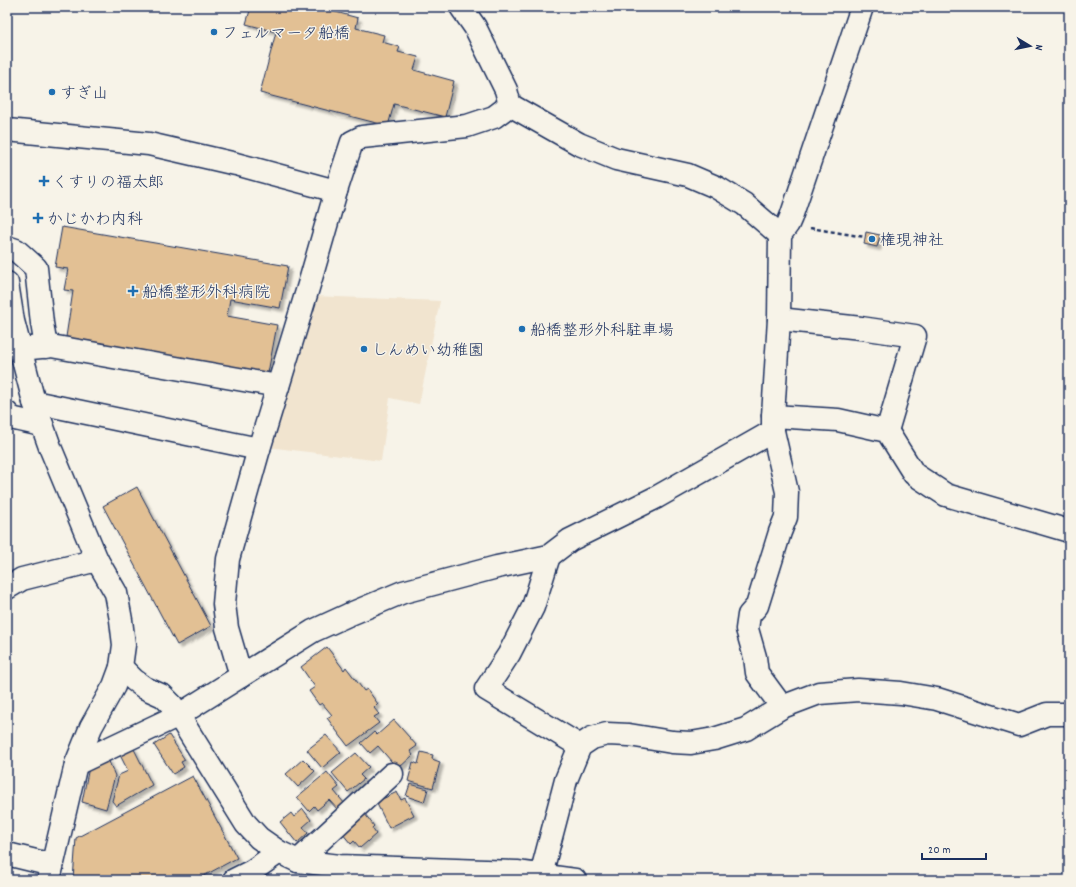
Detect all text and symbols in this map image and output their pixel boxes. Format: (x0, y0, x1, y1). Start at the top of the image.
place label: フェルマータ船橋 (222, 23, 350, 46)
north arrow (1010, 26, 1050, 66)
marker: フェルマータ船橋 (209, 27, 219, 37)
text: N (1029, 43, 1046, 52)
place label: すぎ山 (60, 83, 108, 106)
marker: すぎ山 (47, 87, 57, 97)
place label: くすりの福太郎 (52, 172, 164, 195)
marker: くすりの福太郎 (39, 176, 49, 186)
place label: かじかわ内科 (47, 209, 143, 232)
marker: かじかわ内科 (32, 212, 44, 224)
place label: 権現神社 (880, 230, 944, 253)
marker: 権現神社 (867, 234, 877, 244)
place label: 船橋整形外科病院 (142, 282, 270, 305)
marker: 船橋整形外科病院 (127, 285, 139, 297)
place label: 船橋整形外科駐車場 (530, 320, 674, 343)
marker: 船橋整形外科駐車場 (517, 324, 527, 334)
place label: しんめい幼稚園 (372, 340, 484, 363)
marker: しんめい幼稚園 (359, 344, 369, 354)
scale bar (922, 835, 986, 861)
text: 20 m (928, 842, 951, 859)

